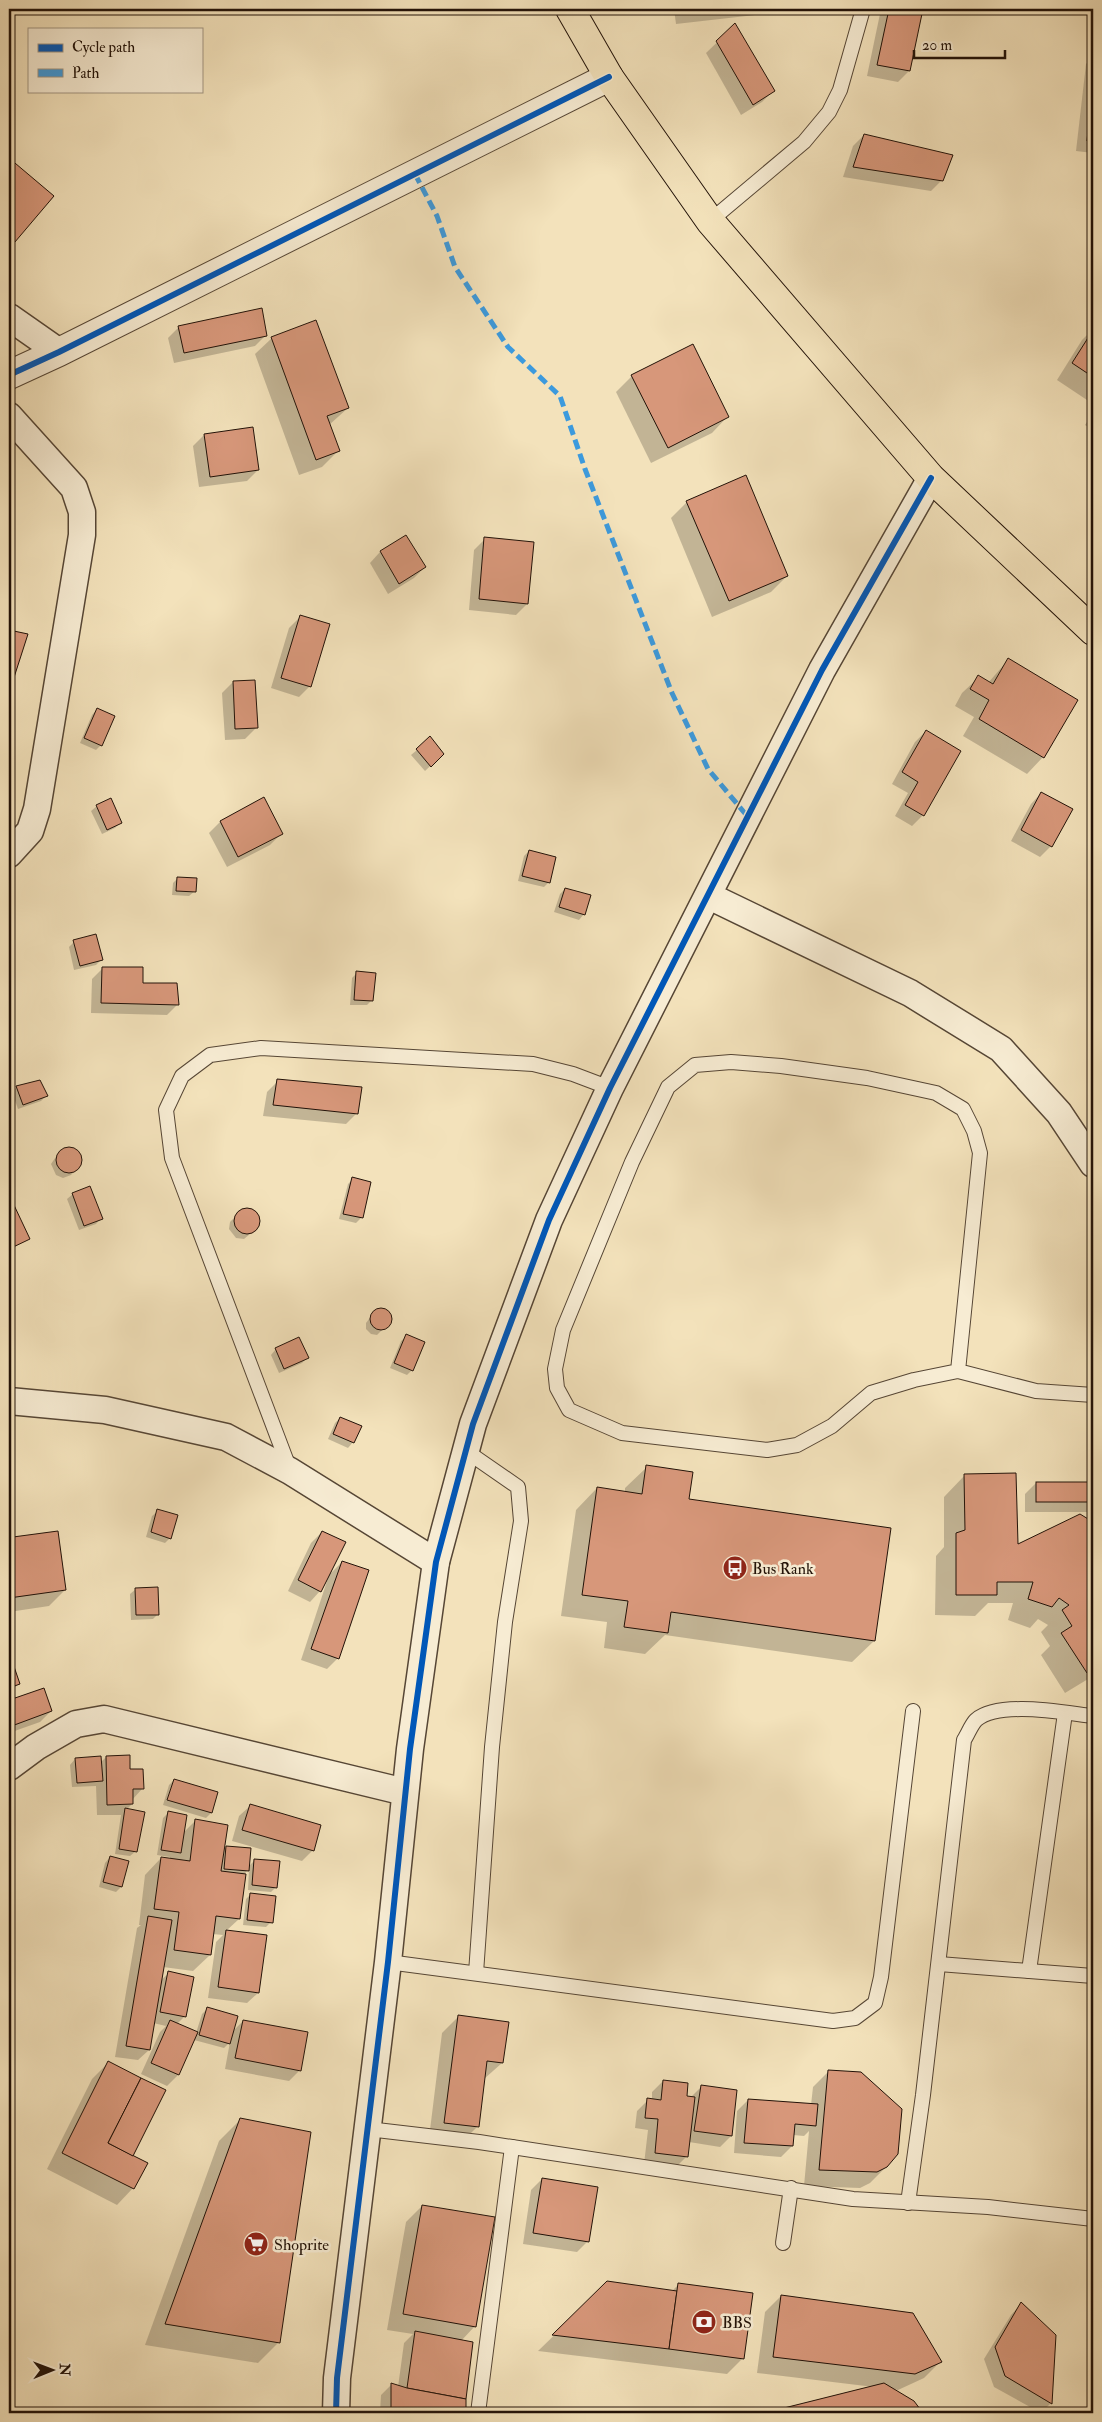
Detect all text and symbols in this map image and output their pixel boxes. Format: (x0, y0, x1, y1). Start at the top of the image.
legend (28, 28, 202, 92)
scale bar (914, 28, 1006, 60)
text: 20 m (922, 36, 952, 55)
text: Cycle path (72, 38, 135, 58)
text: Path (72, 64, 99, 83)
bus stop icon: Bus Rank (722, 1555, 748, 1581)
place label: Bus Rank (752, 1559, 814, 1579)
supermarket icon: Shoprite (243, 2231, 269, 2257)
place label: Shoprite (274, 2235, 329, 2256)
bank icon: BBS (691, 2309, 717, 2335)
place label: BBS (722, 2313, 752, 2333)
north arrow (28, 2344, 78, 2394)
text: N (56, 2362, 73, 2377)

